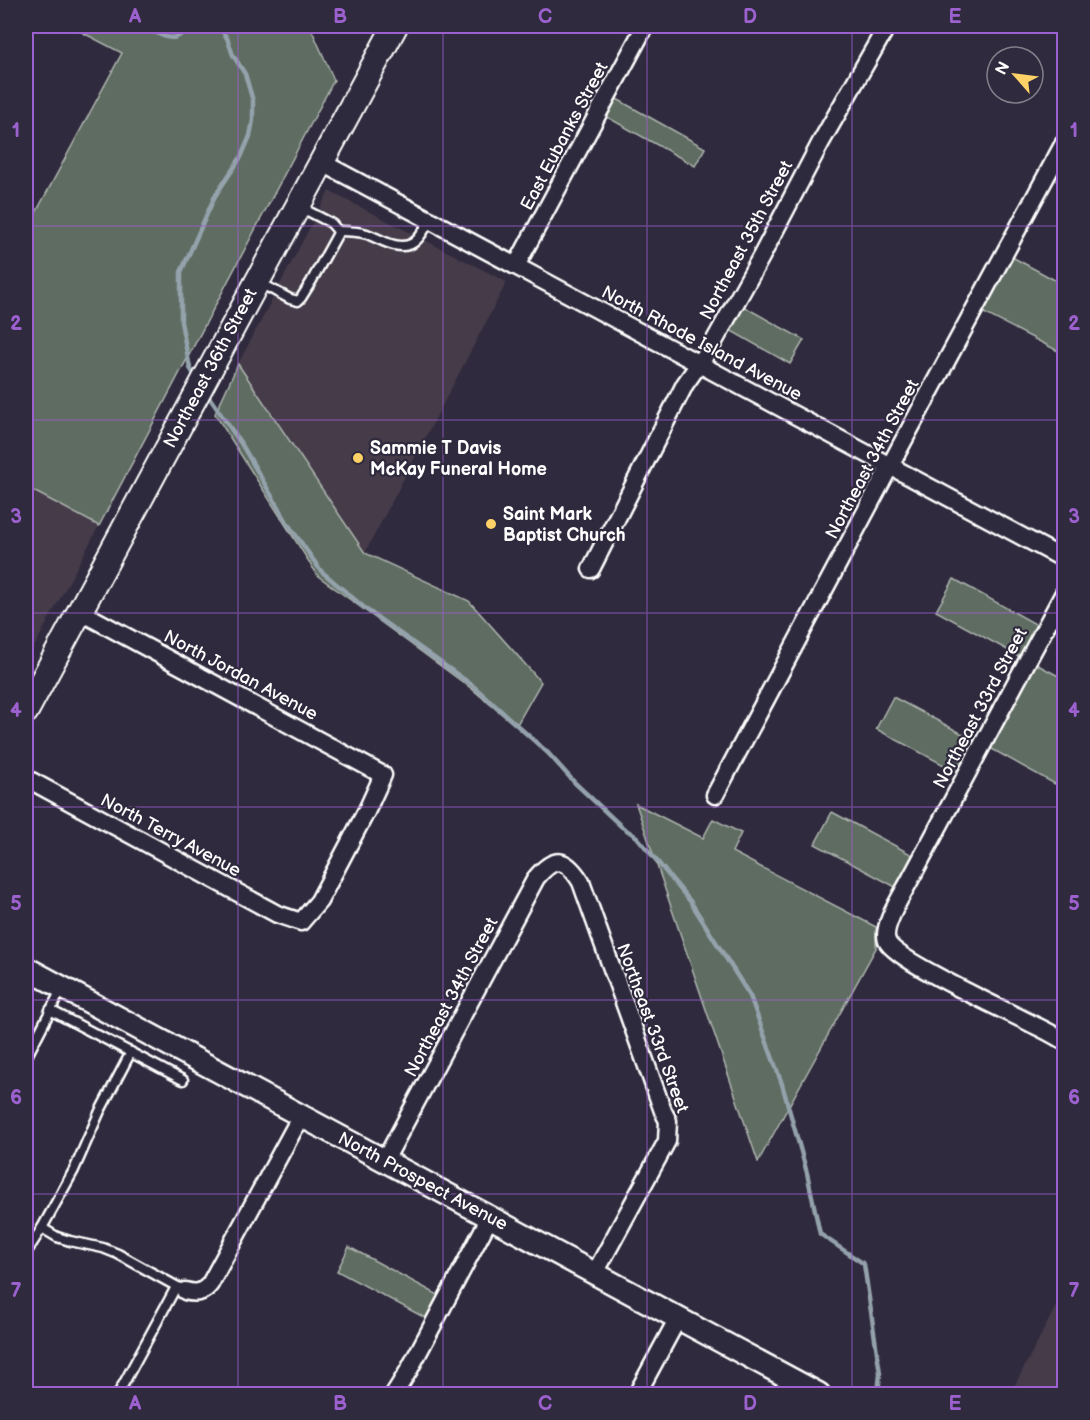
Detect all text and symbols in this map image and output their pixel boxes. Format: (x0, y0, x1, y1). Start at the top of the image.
text: A (128, 5, 142, 29)
text: B (333, 5, 347, 29)
text: C (538, 5, 552, 29)
text: D (743, 5, 757, 29)
text: E (949, 5, 962, 29)
north arrow (985, 45, 1045, 105)
street label: East Eubanks Street (516, 58, 613, 214)
text: N (992, 59, 1014, 78)
text: 1 (12, 119, 20, 143)
text: 1 (1070, 119, 1078, 143)
street label: Northeast 35th Street (696, 157, 797, 323)
street label: North Rhode Island Avenue (598, 282, 806, 405)
street label: Northeast 36th Street (159, 284, 262, 452)
text: 2 (10, 312, 22, 336)
text: 2 (1068, 312, 1080, 336)
street label: Northeast 34th Street (821, 376, 924, 543)
place label: Sammie T Davis McKay Funeral Home (370, 438, 547, 480)
marker: Sammie T Davis McKay Funeral Home (351, 451, 365, 465)
place label: Saint Mark Baptist Church (503, 504, 626, 546)
text: 3 (10, 505, 22, 529)
text: 3 (1068, 505, 1080, 529)
marker: Saint Mark Baptist Church (484, 517, 498, 531)
street label: Northeast 33rd Street (929, 624, 1032, 792)
street label: North Jordan Avenue (160, 626, 322, 725)
text: 4 (10, 699, 22, 723)
text: 4 (1068, 699, 1080, 723)
street label: North Terry Avenue (97, 790, 245, 881)
text: 5 (10, 892, 22, 916)
text: 5 (1068, 892, 1080, 916)
street label: Northeast 34th Street (400, 914, 503, 1081)
street label: Northeast 33rd Street (612, 941, 693, 1116)
text: 6 (10, 1086, 22, 1110)
text: 6 (1068, 1086, 1080, 1110)
street label: North Prospect Avenue (334, 1128, 511, 1235)
text: 7 (10, 1279, 22, 1303)
text: 7 (1068, 1279, 1080, 1303)
text: A (128, 1392, 142, 1416)
text: B (333, 1392, 347, 1416)
text: C (538, 1392, 552, 1416)
text: D (743, 1392, 757, 1416)
text: E (949, 1392, 962, 1416)

